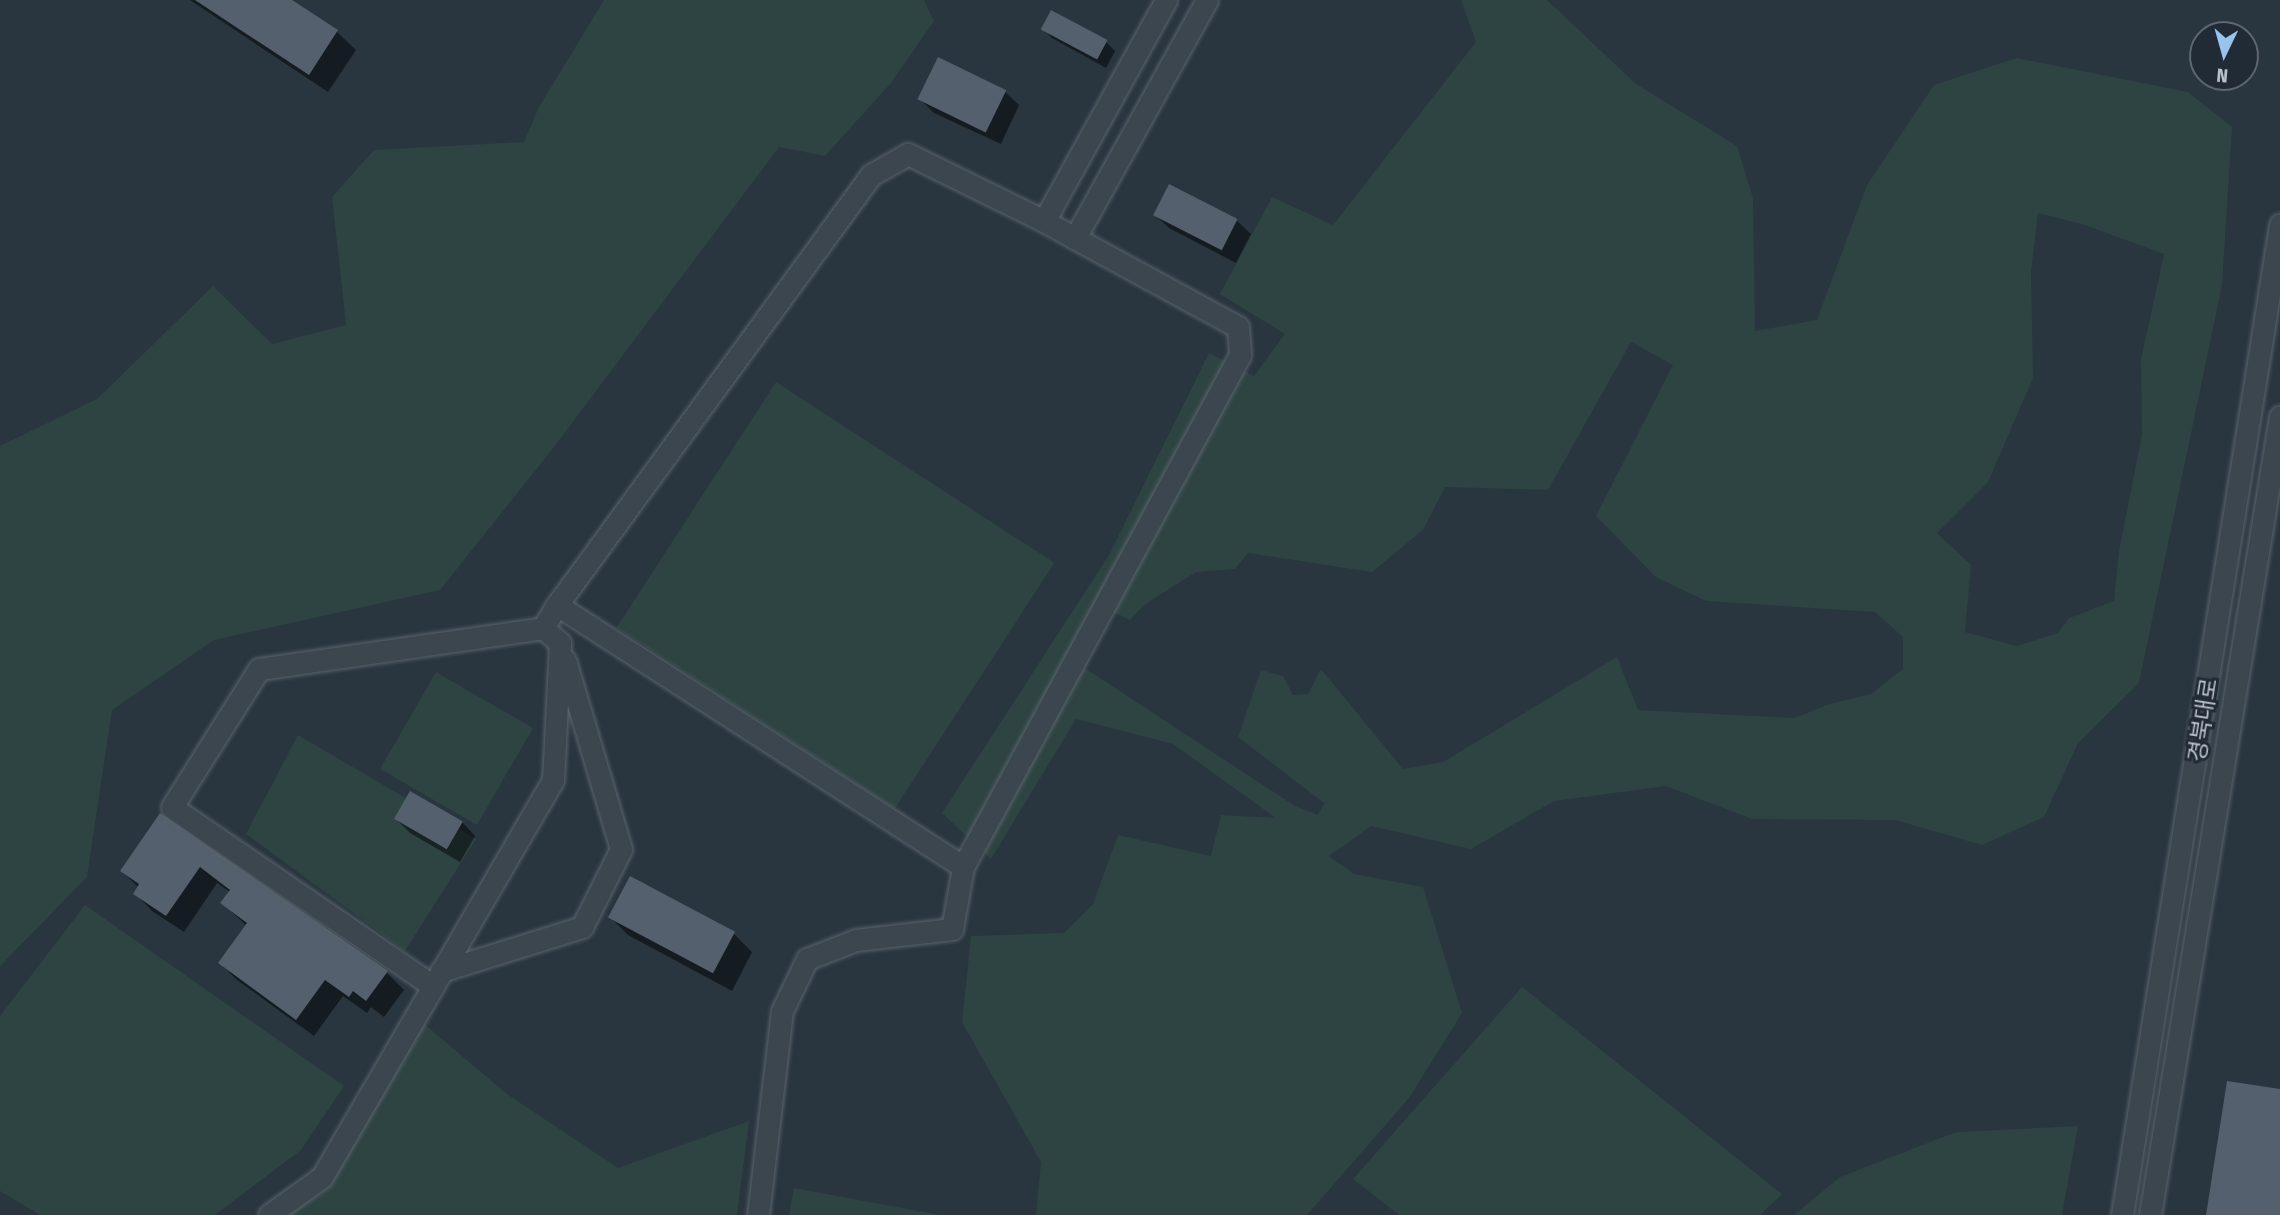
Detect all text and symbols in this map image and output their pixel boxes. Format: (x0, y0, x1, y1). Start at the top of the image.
north arrow (2189, 21, 2259, 91)
text: N (2216, 63, 2229, 87)
street label: 경북대로 (2183, 676, 2223, 764)

